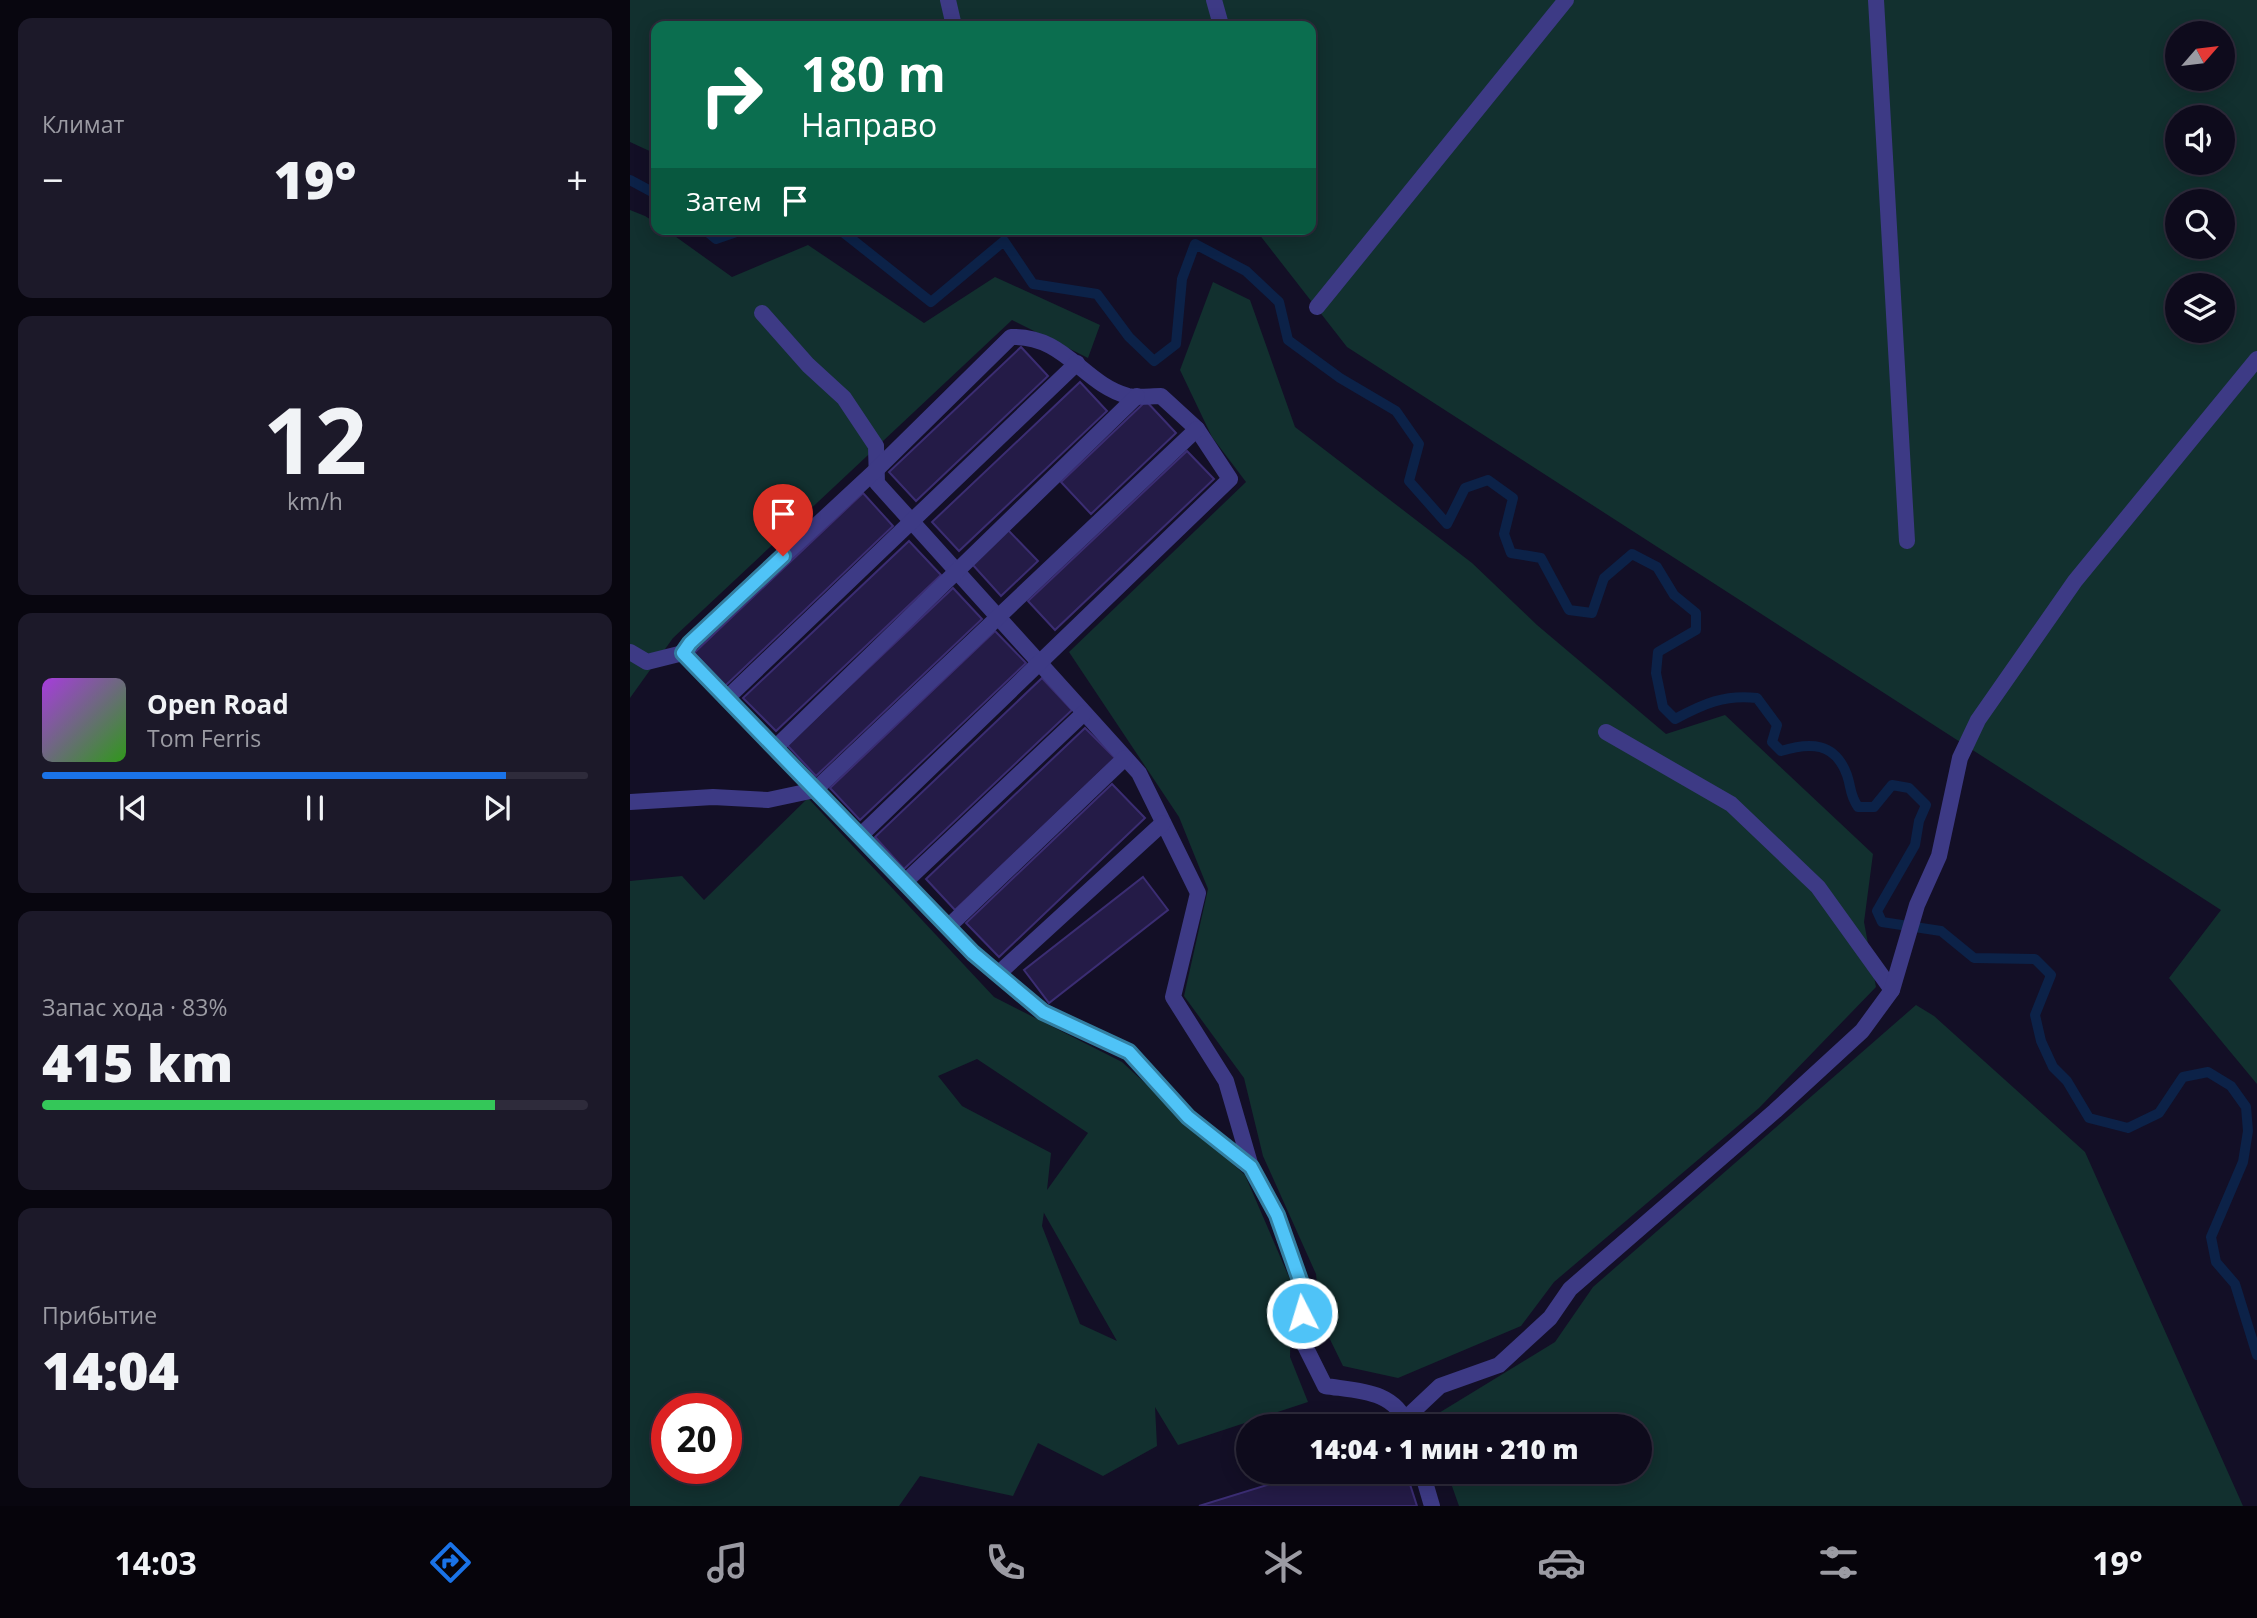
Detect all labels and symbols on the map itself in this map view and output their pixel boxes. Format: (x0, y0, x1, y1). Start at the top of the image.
north arrow (2165, 21, 2235, 91)
pin (753, 484, 813, 556)
position arrow (1265, 1276, 1339, 1350)
speed limit sign: 20 (651, 1393, 742, 1484)

